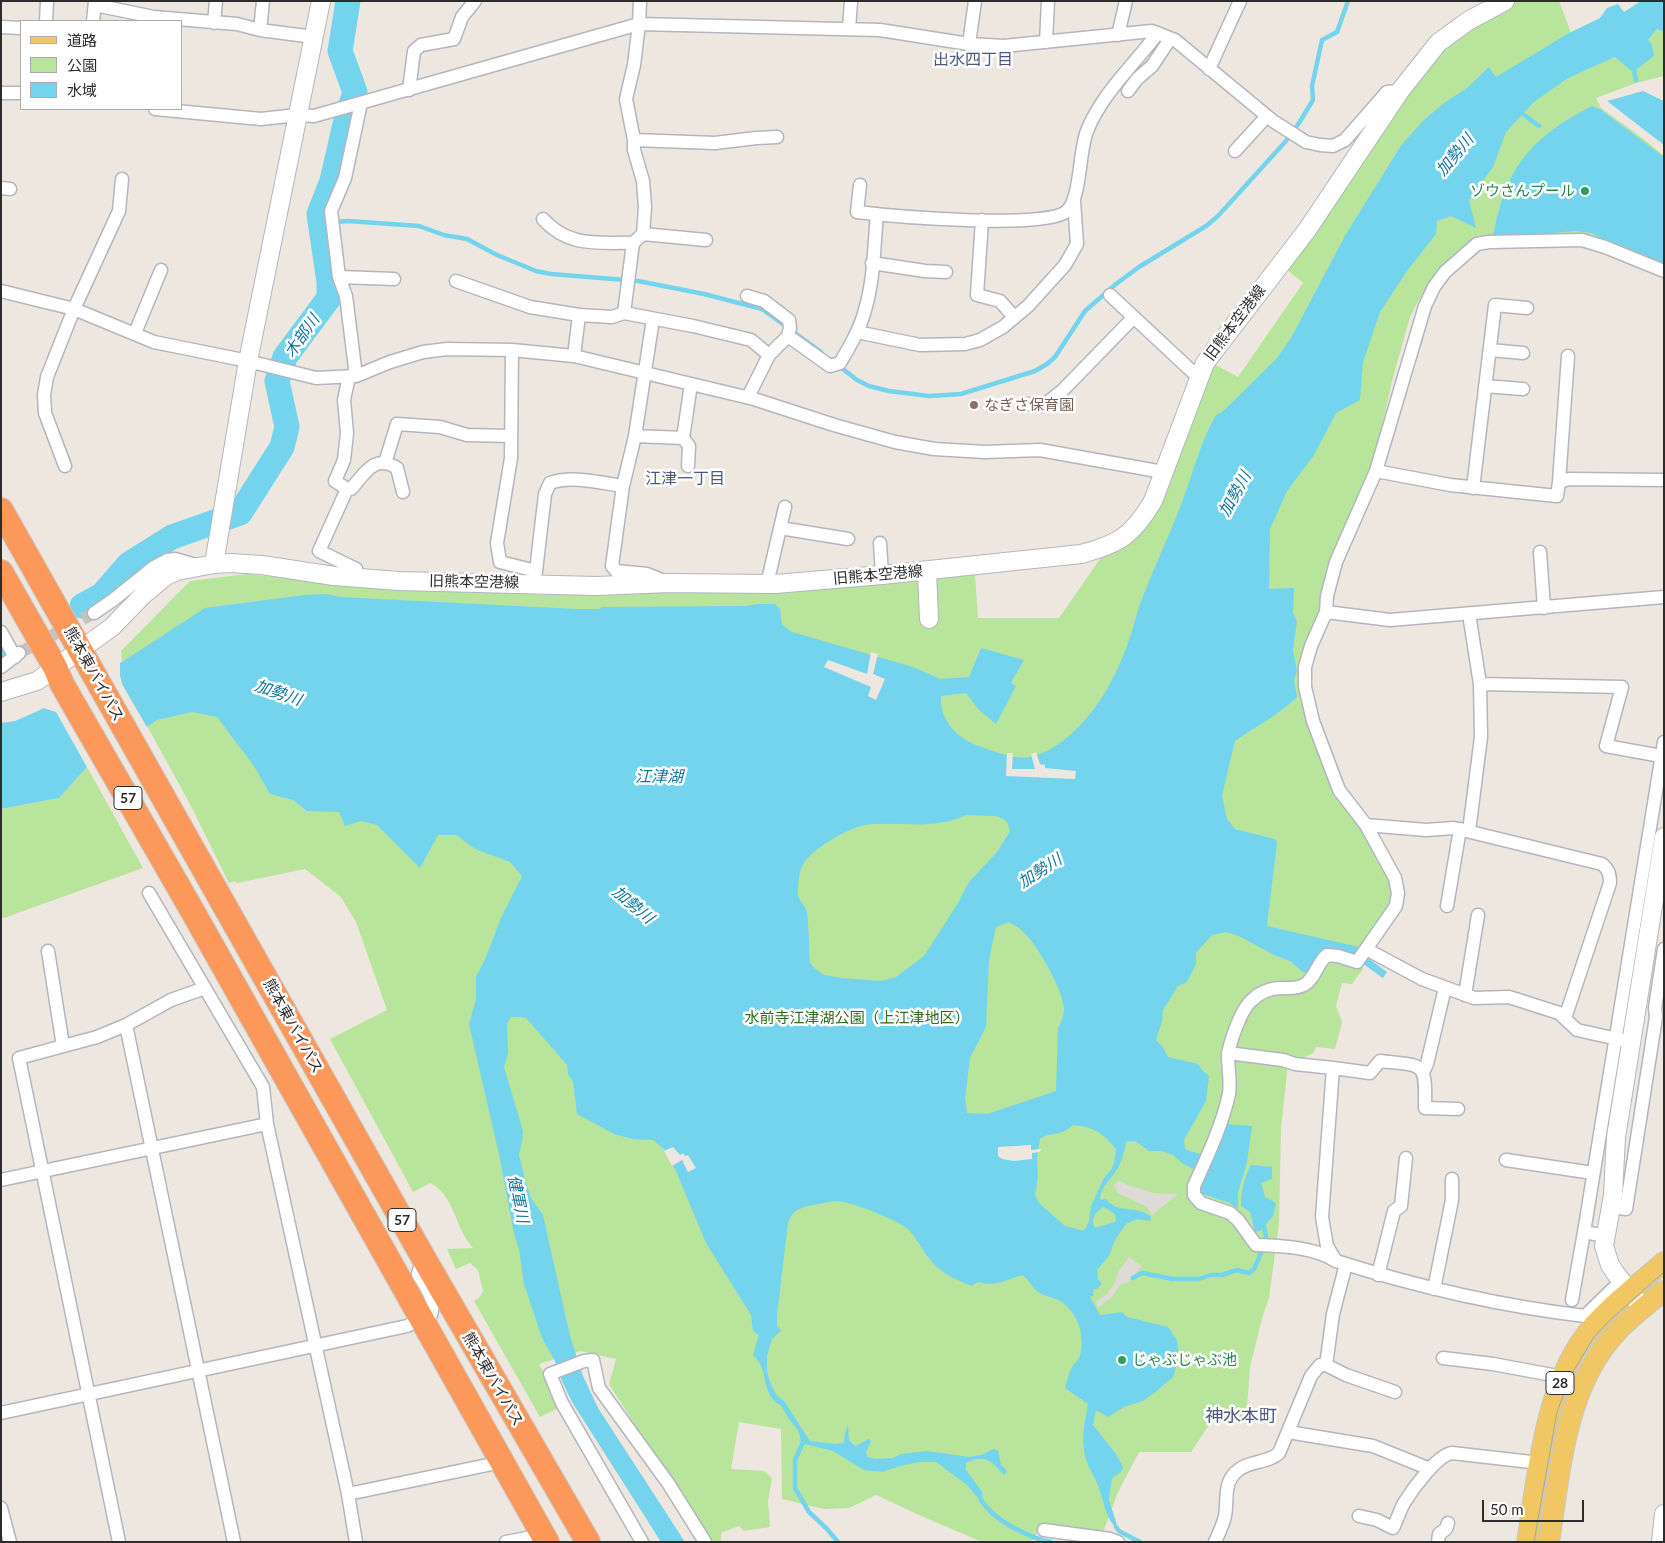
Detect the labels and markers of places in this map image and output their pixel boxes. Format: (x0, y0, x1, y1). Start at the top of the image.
place label: ゾウさんプール (1470, 182, 1575, 200)
marker: ゾウさんプール (1579, 185, 1591, 197)
place label: なぎさ保育園 (984, 396, 1074, 414)
marker: なぎさ保育園 (968, 399, 980, 411)
place label: じゃぶじゃぶ池 (1132, 1351, 1237, 1369)
marker: じゃぶじゃぶ池 (1116, 1354, 1128, 1366)

